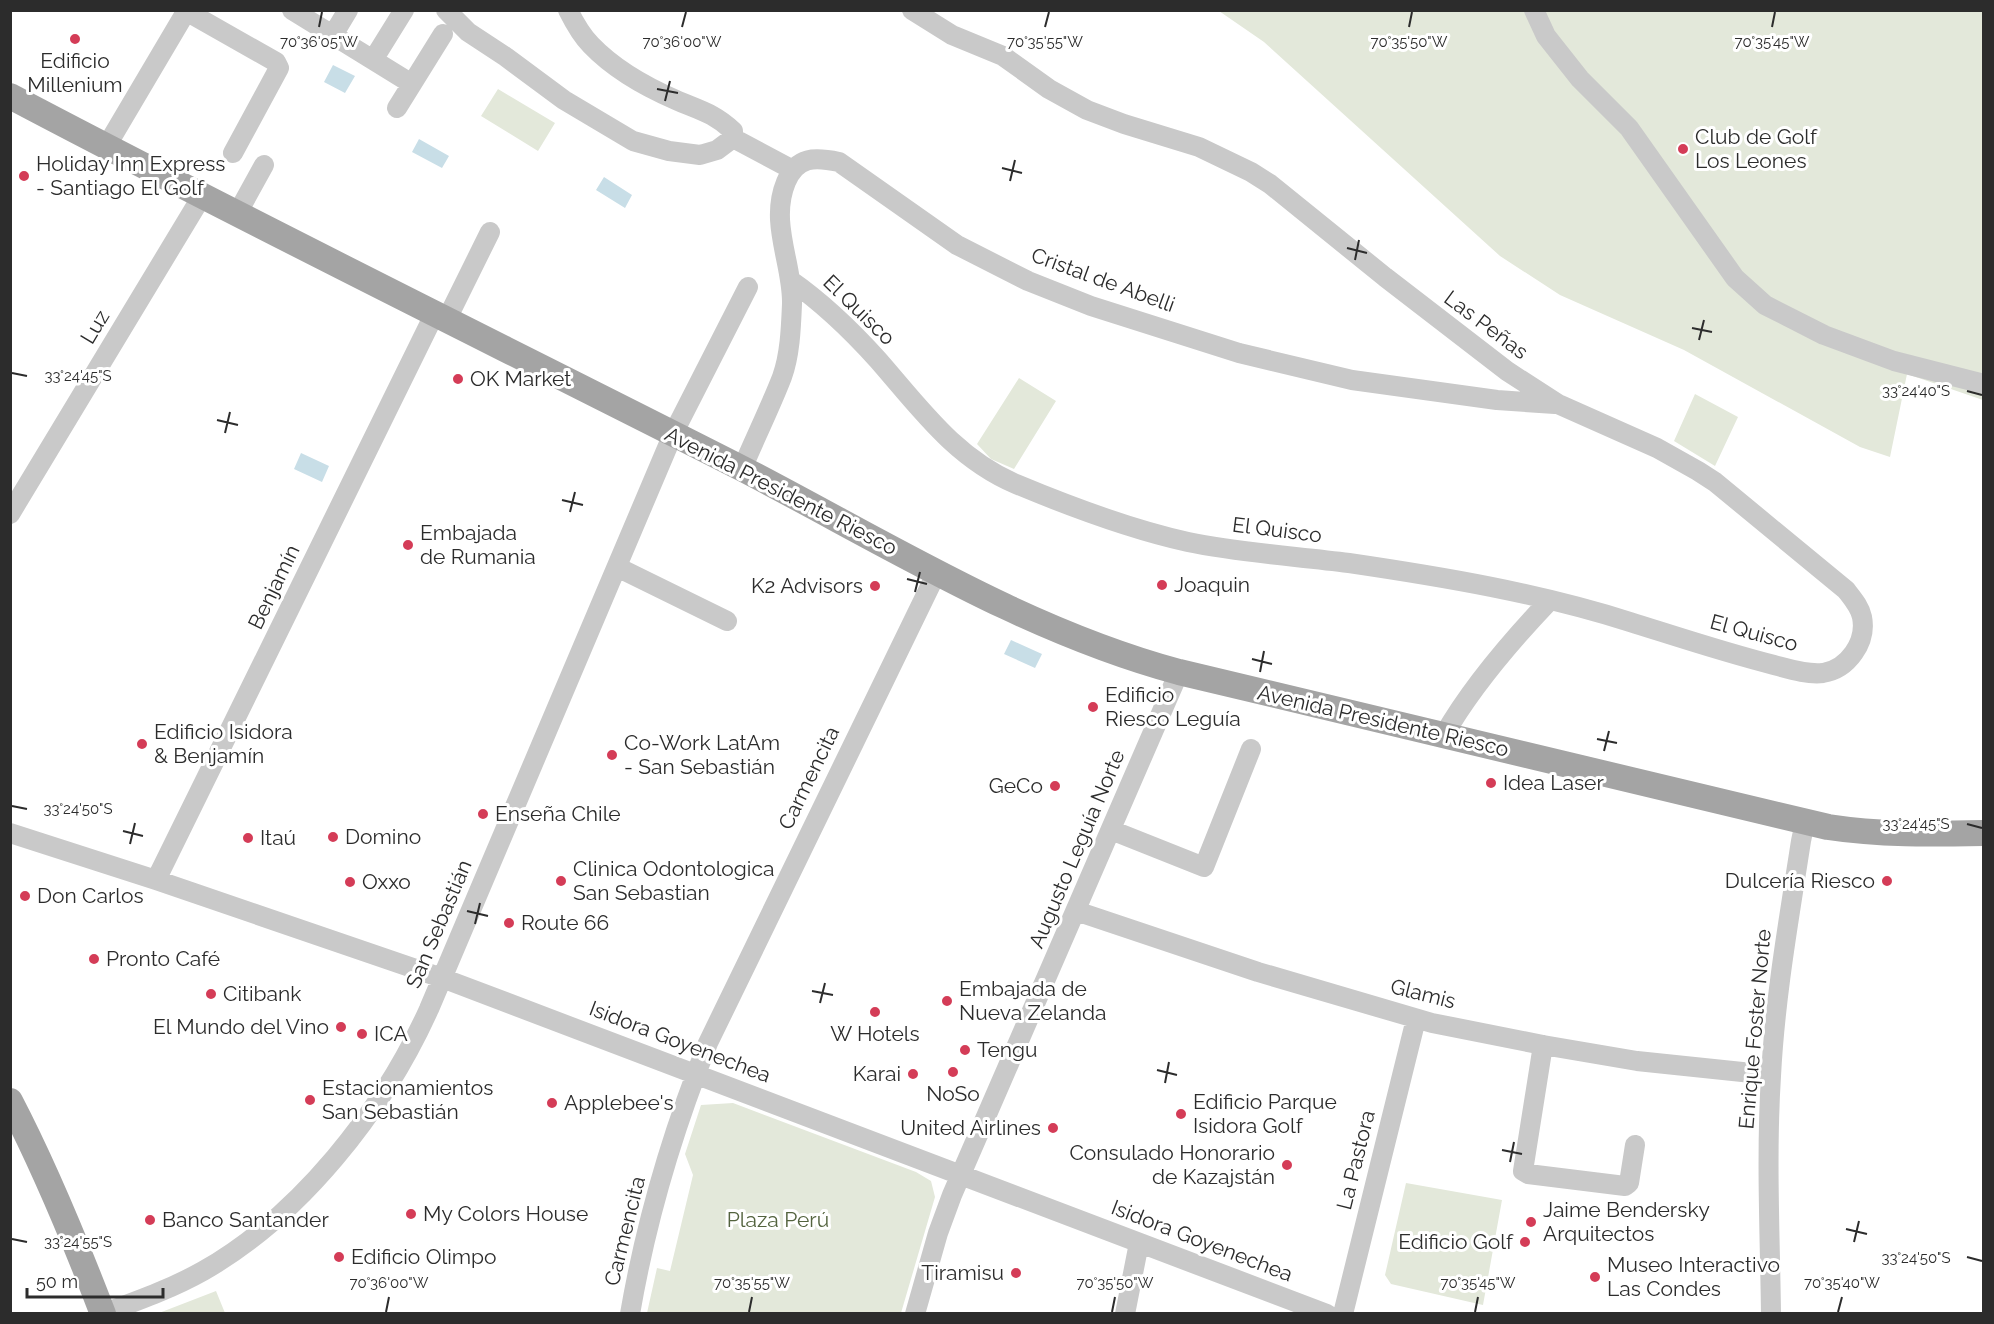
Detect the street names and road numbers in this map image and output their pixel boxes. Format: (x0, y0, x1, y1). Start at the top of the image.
street label: Cristal de Abelli (1028, 242, 1178, 317)
street label: El Quisco (818, 269, 900, 350)
street label: Las Peñas (1440, 285, 1533, 364)
street label: Luz (75, 305, 114, 348)
street label: Avenida Presidente Riesco (661, 421, 901, 560)
street label: El Quisco (1231, 512, 1323, 547)
street label: Benjamín (242, 540, 305, 633)
street label: El Quisco (1707, 609, 1801, 656)
street label: Avenida Presidente Riesco (1255, 679, 1511, 762)
street label: Carmencita (773, 722, 844, 833)
street label: Augusto Leguía Norte (1023, 746, 1130, 952)
street label: San Sebastián (400, 856, 477, 992)
street label: Enrique Foster Norte (1733, 928, 1776, 1130)
street label: Glamis (1388, 973, 1458, 1014)
street label: Isidora Goyenechea (586, 995, 774, 1088)
street label: La Pastora (1331, 1108, 1380, 1212)
street label: Carmencita (599, 1174, 650, 1288)
street label: Isidora Goyenechea (1108, 1194, 1296, 1287)

